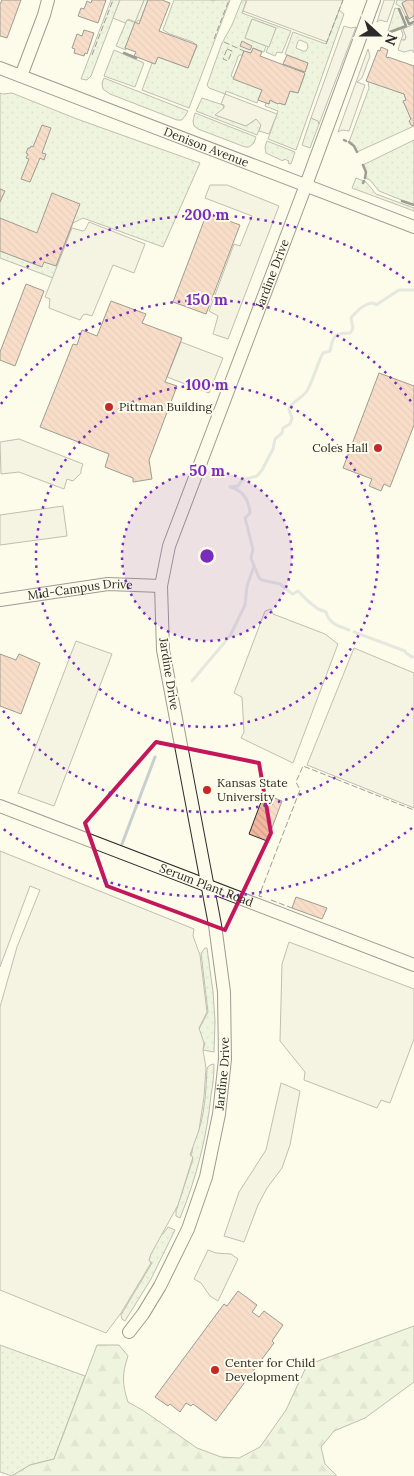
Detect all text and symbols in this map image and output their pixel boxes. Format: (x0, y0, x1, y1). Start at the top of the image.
north arrow (354, 10, 404, 60)
text: N (381, 31, 401, 48)
street label: Denison Avenue (162, 124, 252, 170)
text: 200 m (185, 205, 230, 224)
street label: Jardine Drive (251, 236, 292, 312)
text: 150 m (186, 290, 228, 309)
text: 100 m (186, 375, 229, 394)
place label: Pittman Building (119, 399, 213, 414)
marker: Pittman Building (103, 401, 115, 413)
place label: Coles Hall (312, 440, 368, 455)
marker: Coles Hall (372, 442, 384, 454)
text: 50 m (189, 461, 225, 480)
centre of rings (198, 547, 216, 565)
street label: Mid-Campus Drive (27, 576, 134, 603)
street label: Jardine Drive (156, 636, 183, 712)
place label: Kansas State University (217, 775, 288, 804)
marker: Kansas State University (201, 784, 213, 796)
street label: Serum Plant Road (158, 860, 255, 910)
street label: Jardine Drive (211, 1037, 232, 1112)
place label: Center for Child Development (225, 1355, 315, 1384)
marker: Center for Child Development (209, 1364, 221, 1376)

